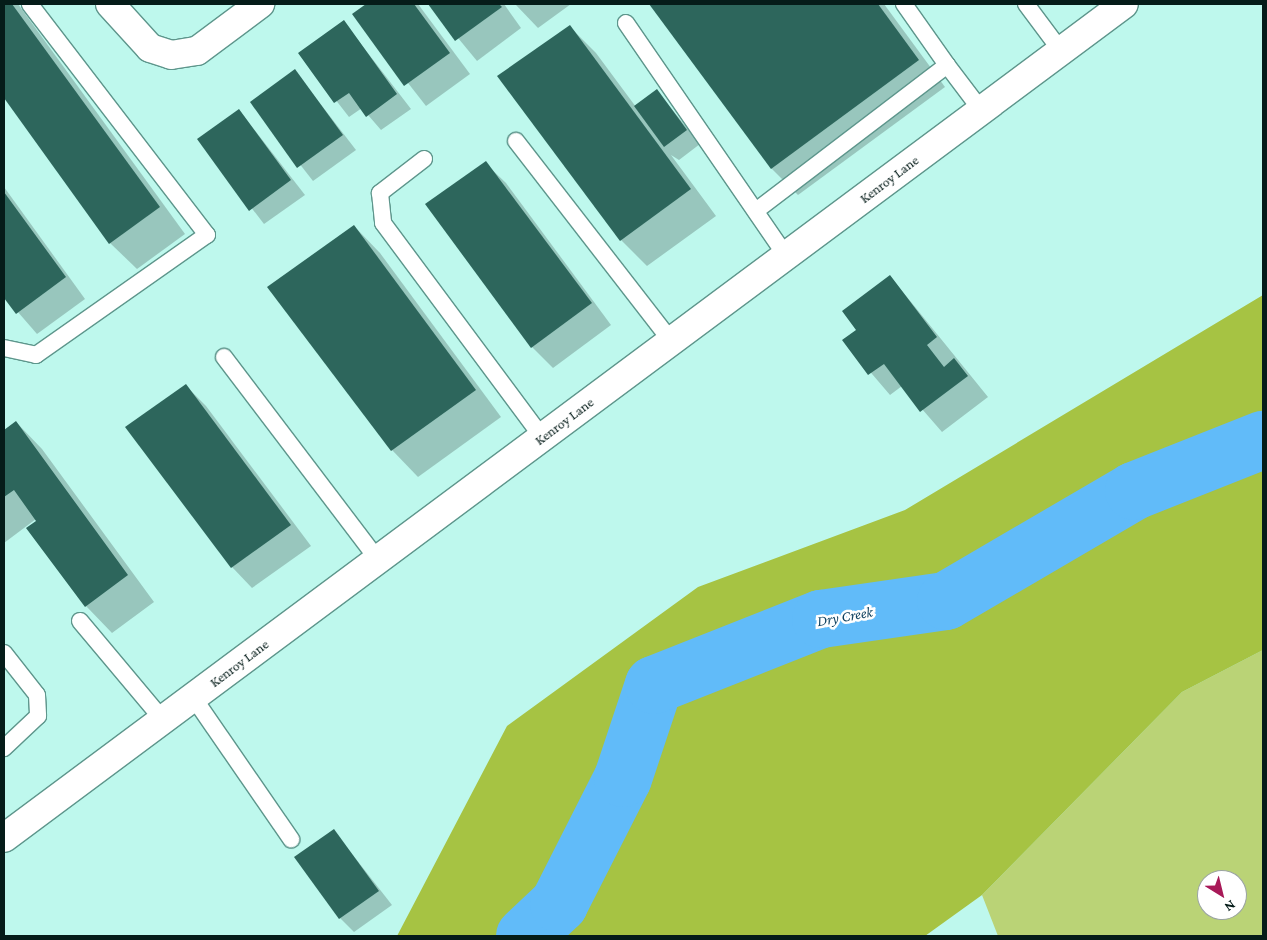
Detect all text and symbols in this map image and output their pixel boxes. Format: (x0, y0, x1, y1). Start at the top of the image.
street label: Kenroy Lane (856, 151, 922, 207)
street label: Kenroy Lane (531, 393, 597, 449)
water label: Dry Creek (816, 603, 874, 631)
street label: Kenroy Lane (206, 635, 272, 691)
north arrow (1197, 870, 1247, 920)
text: N (1222, 897, 1239, 916)

